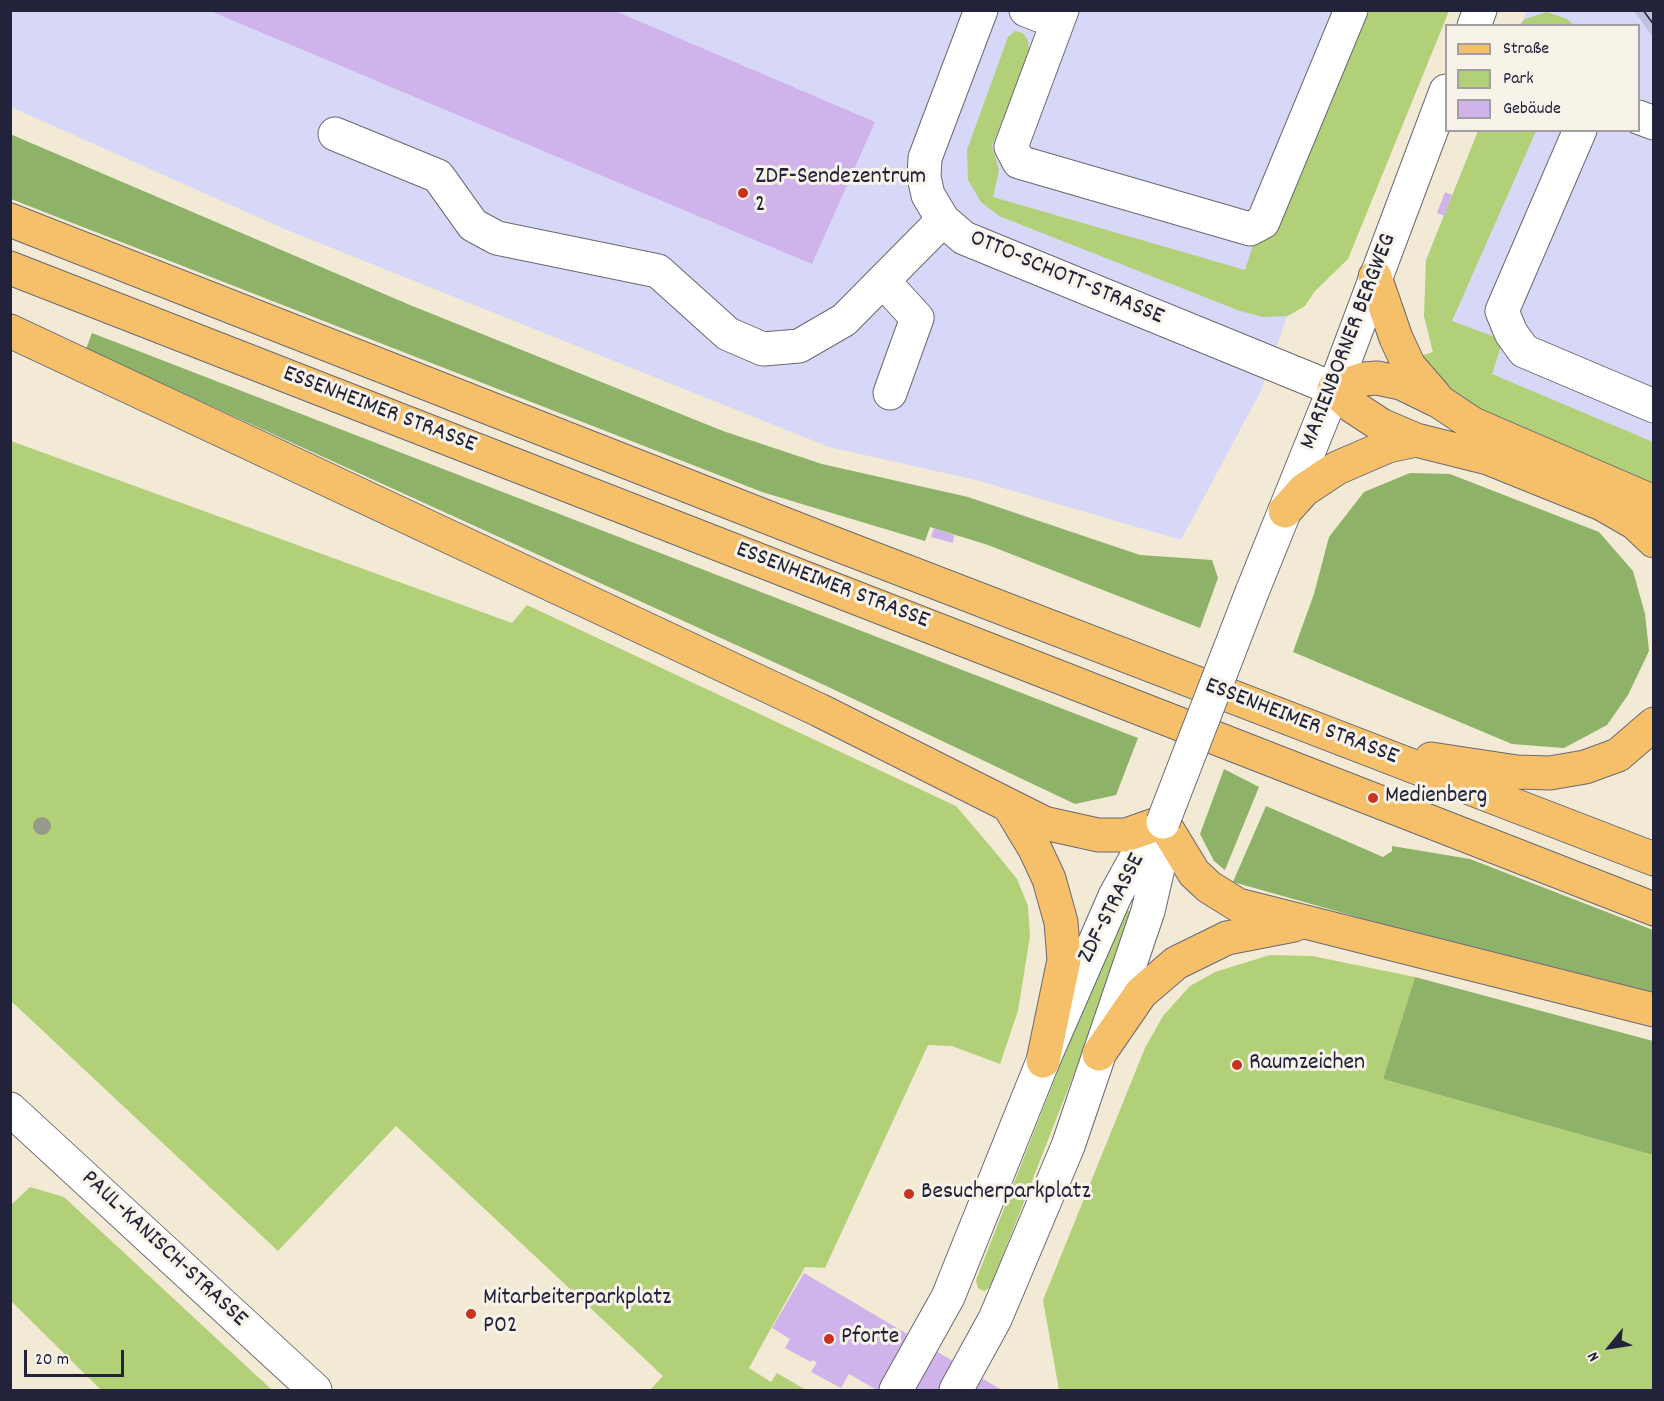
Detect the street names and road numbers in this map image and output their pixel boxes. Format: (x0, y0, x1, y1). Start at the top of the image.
street label: OTTO-SCHOTT-STRASSE (965, 225, 1167, 333)
street label: MARIENBORNER BERGWEG (1296, 230, 1404, 454)
street label: ESSENHEIMER STRASSE (278, 361, 480, 461)
street label: ESSENHEIMER STRASSE (731, 537, 933, 637)
street label: ESSENHEIMER STRASSE (1200, 673, 1402, 773)
street label: ZDF-STRASSE (1073, 849, 1153, 969)
street label: PAUL-KANISCH-STRASSE (74, 1165, 252, 1335)

